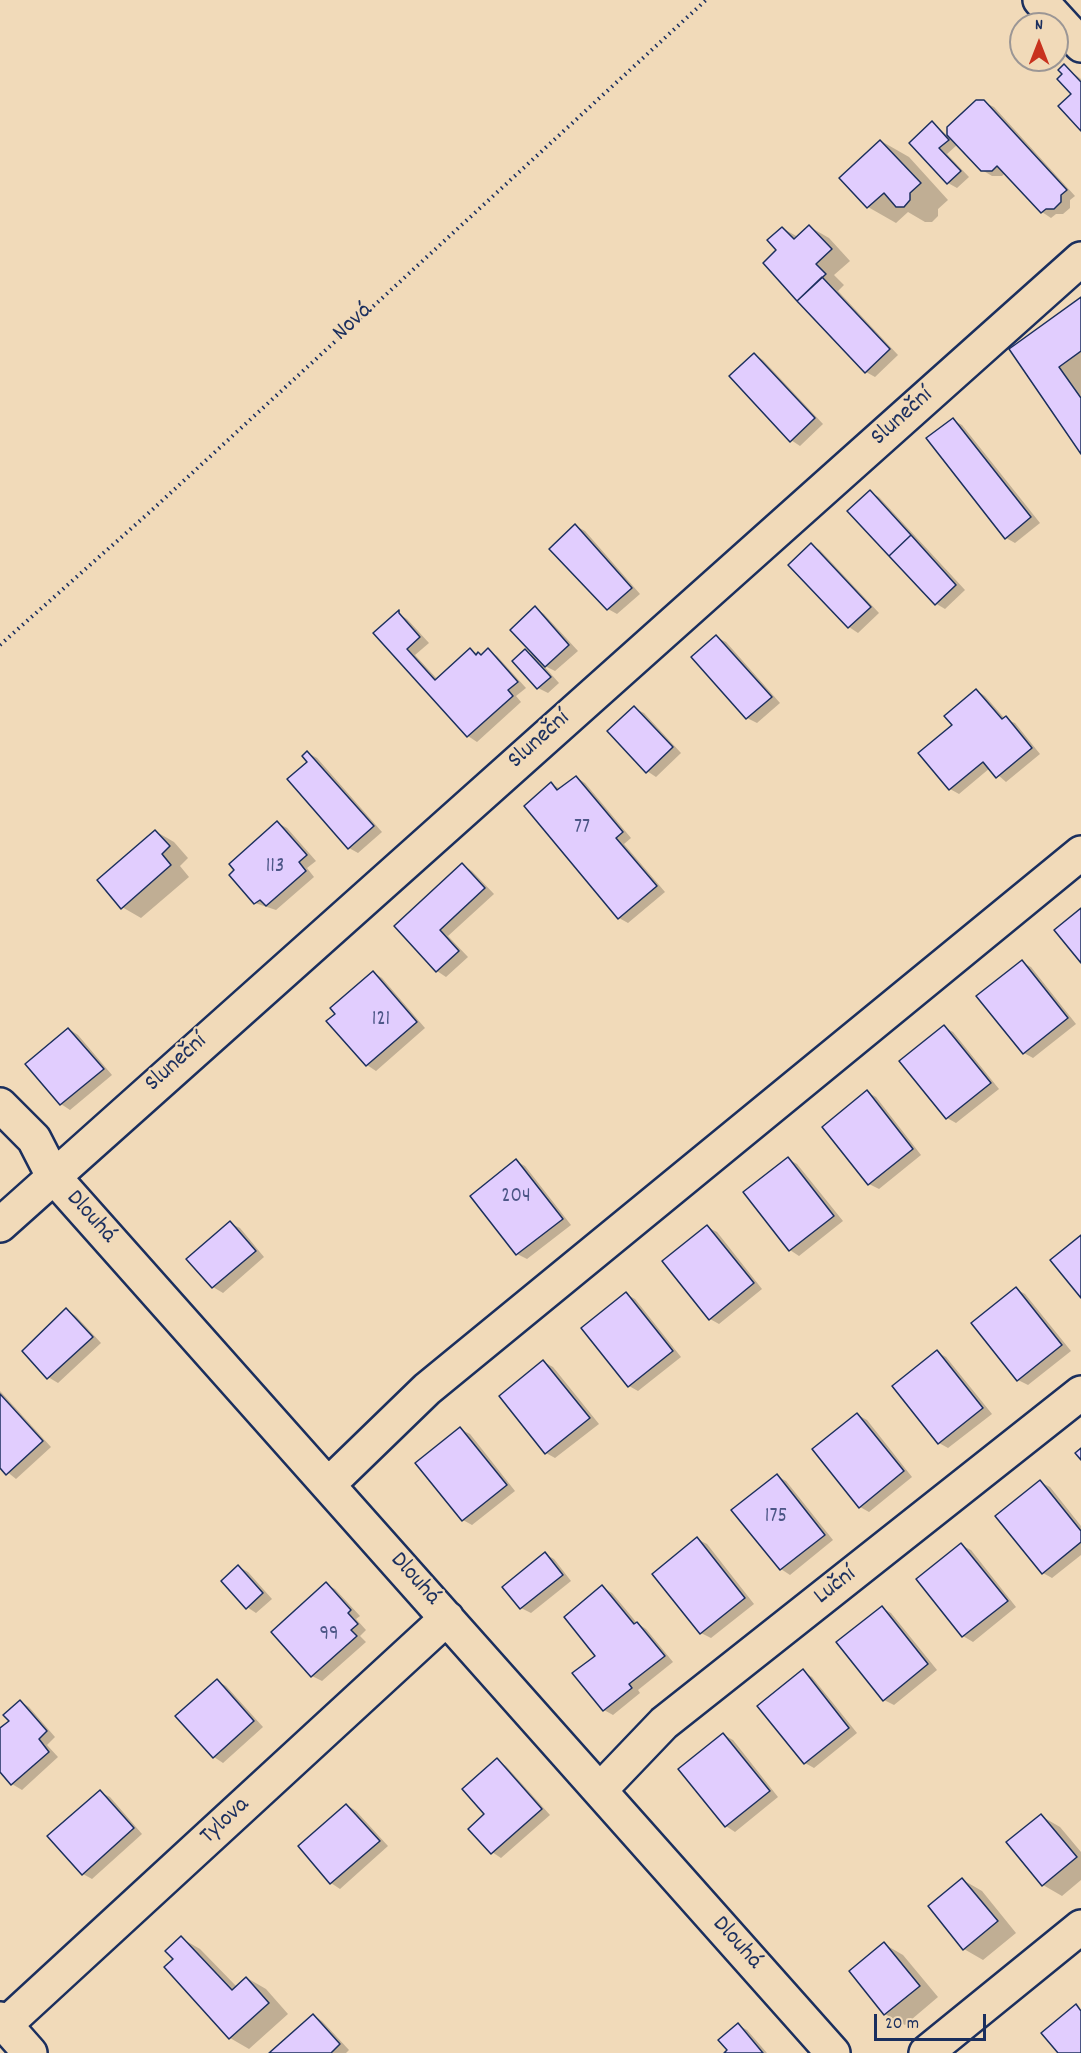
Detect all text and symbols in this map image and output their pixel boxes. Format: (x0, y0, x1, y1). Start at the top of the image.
north arrow (1009, 12, 1069, 72)
text: N (1035, 14, 1043, 37)
street label: Nová (328, 297, 380, 349)
street label: Sluneční (866, 383, 940, 453)
street label: Sluneční (503, 706, 577, 776)
house number: 77 (574, 816, 590, 842)
house number: 113 (266, 855, 284, 881)
house number: 121 (372, 1008, 390, 1034)
street label: Sluneční (140, 1029, 214, 1099)
street label: Dlouhá (59, 1185, 121, 1251)
house number: 204 (501, 1185, 531, 1211)
house number: 175 (765, 1505, 787, 1531)
street label: Dlouhá (383, 1547, 445, 1613)
street label: Luční (809, 1562, 863, 1612)
house number: 99 (319, 1623, 339, 1649)
street label: Tylova (195, 1792, 257, 1852)
street label: Dlouhá (705, 1911, 767, 1977)
scale bar (877, 2002, 990, 2040)
text: 20 m (885, 2012, 919, 2037)

